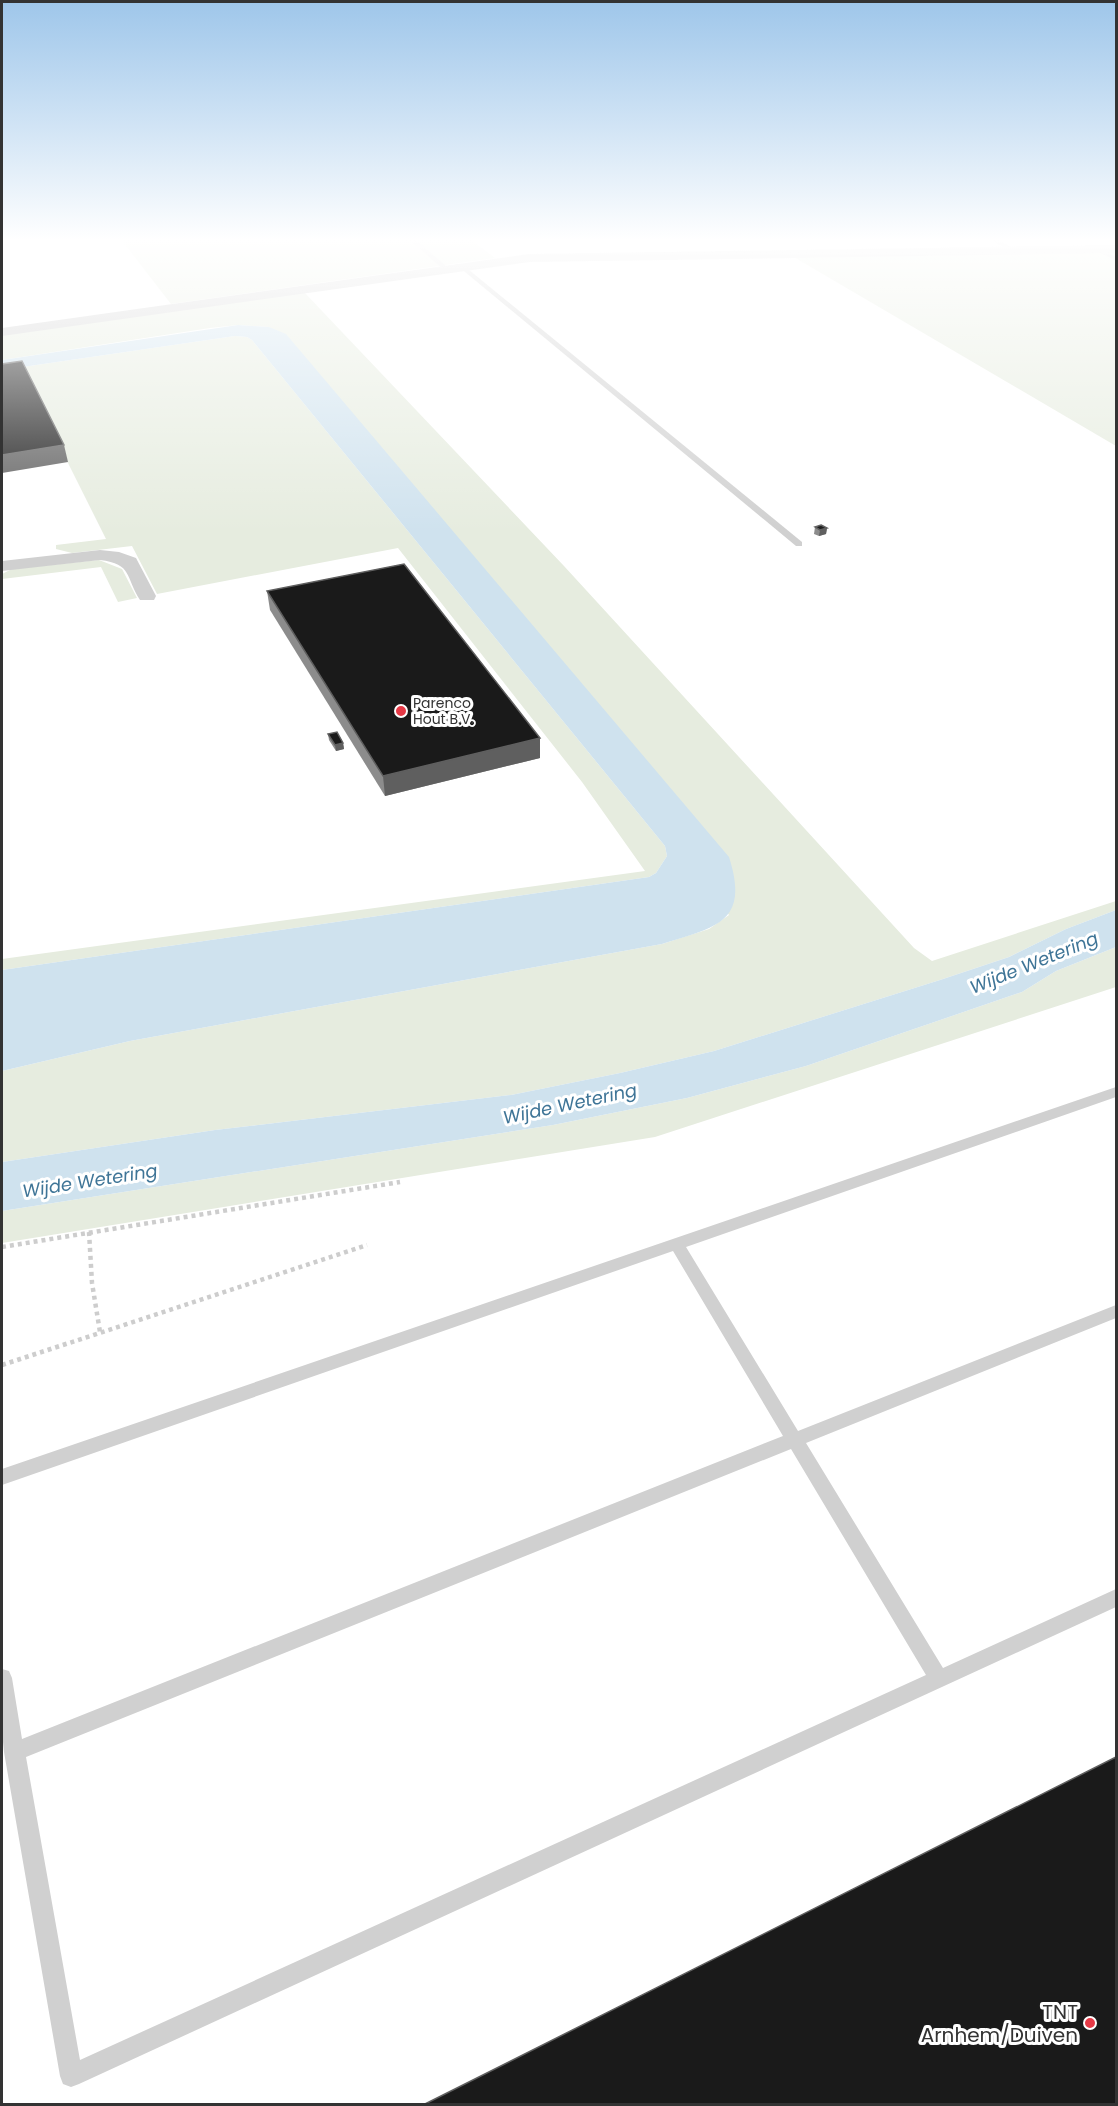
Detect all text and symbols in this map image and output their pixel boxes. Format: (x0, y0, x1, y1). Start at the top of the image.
place label: Parenco Hout B.V. (413, 693, 473, 729)
marker: Parenco Hout B.V. (394, 704, 408, 718)
water label: Wijde Wetering (966, 925, 1102, 1000)
water label: Wijde Wetering (501, 1077, 639, 1130)
water label: Wijde Wetering (21, 1157, 159, 1204)
place label: TNT Arnhem/Duiven (921, 1998, 1078, 2049)
marker: TNT Arnhem/Duiven (1083, 2016, 1097, 2030)

